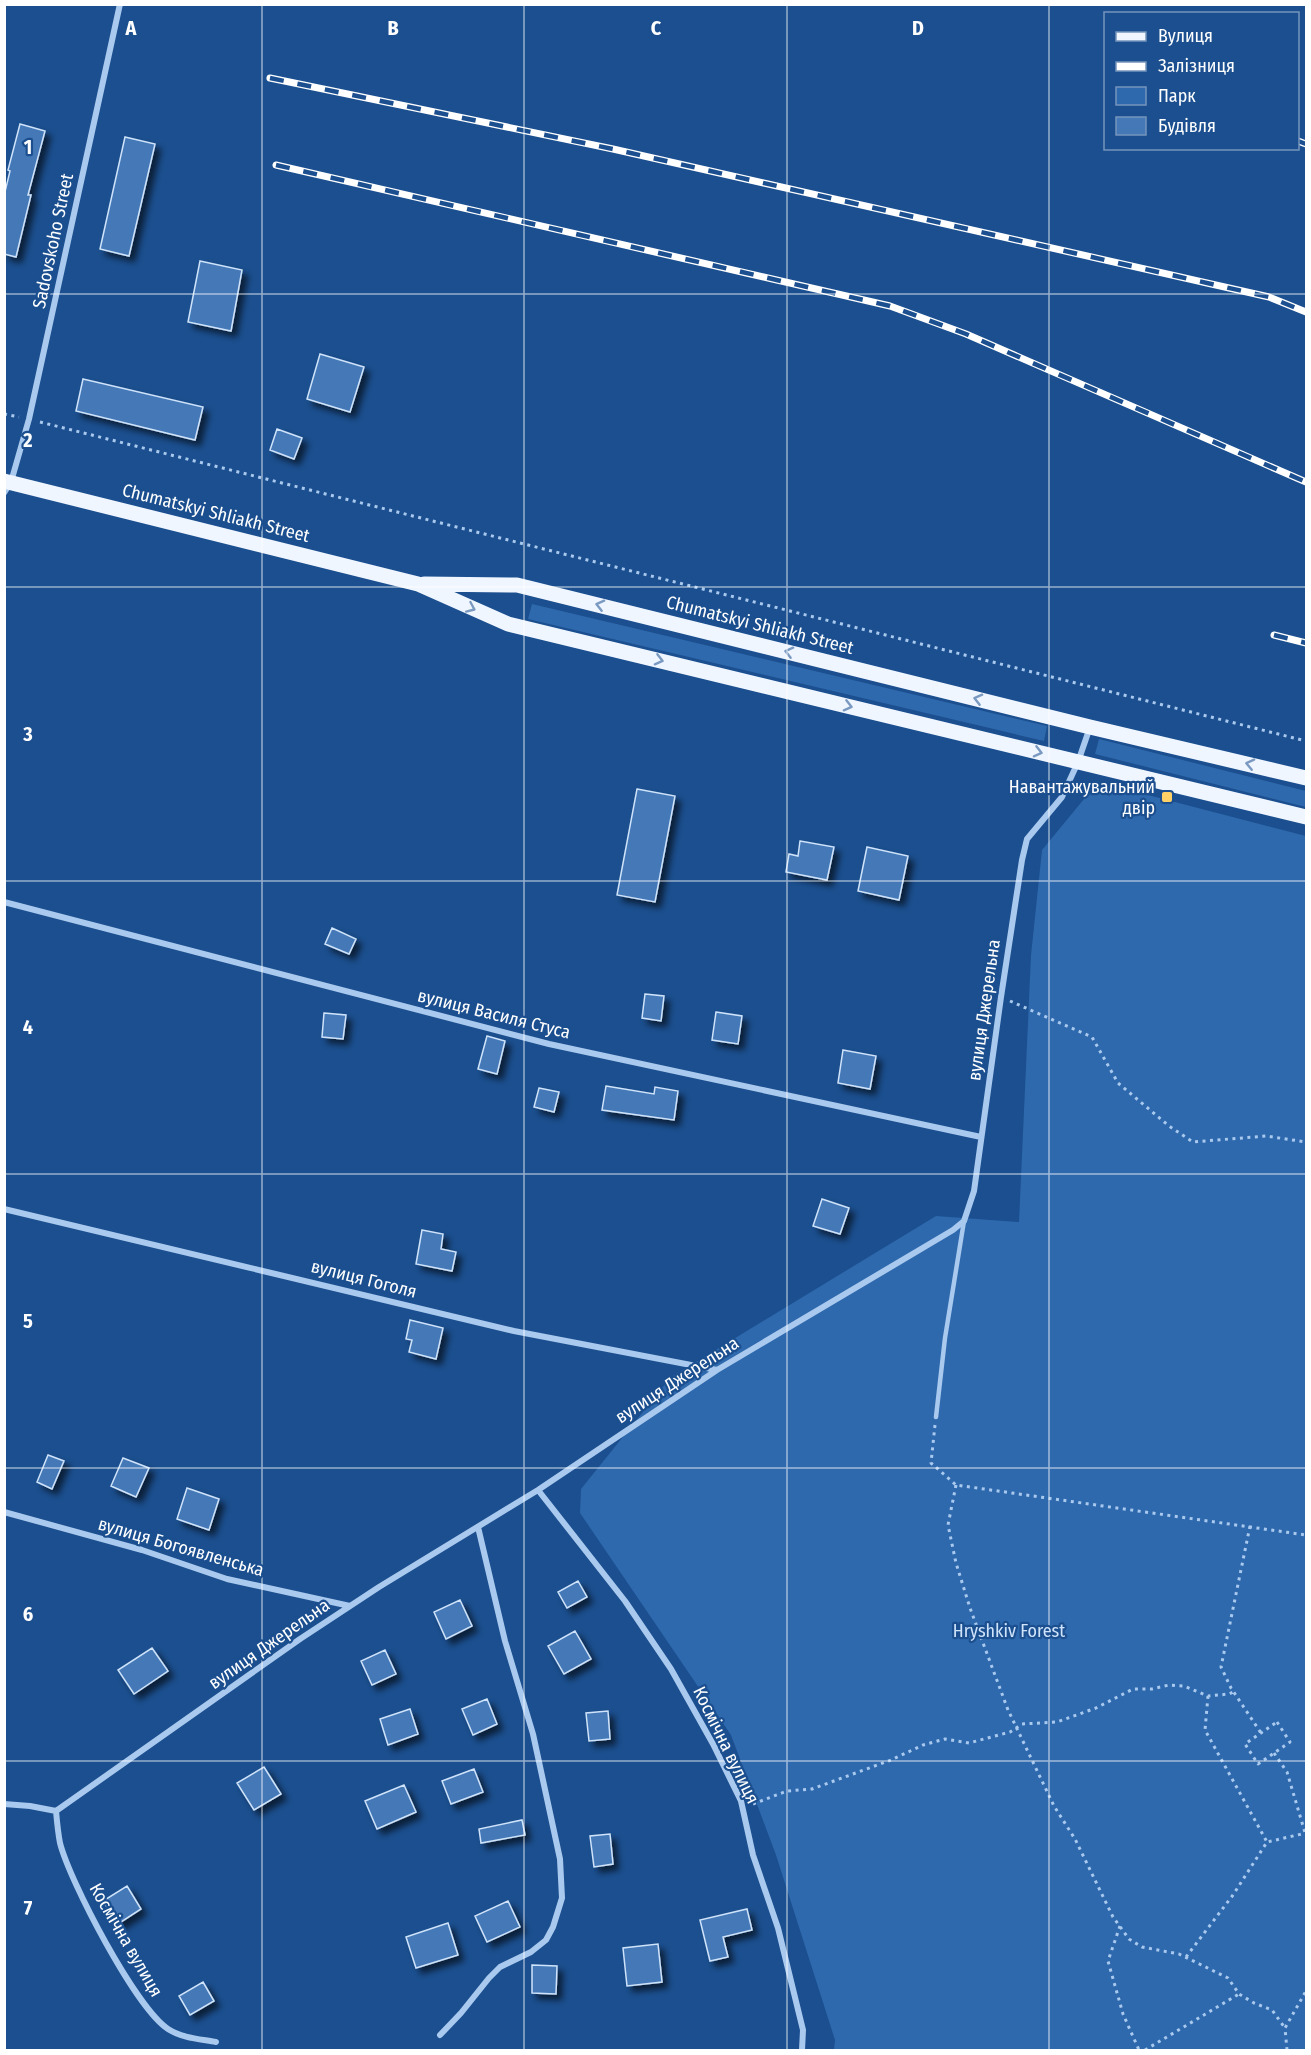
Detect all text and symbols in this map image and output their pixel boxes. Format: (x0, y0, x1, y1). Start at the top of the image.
legend (1104, 12, 1299, 150)
text: A (125, 16, 138, 40)
text: B (387, 16, 399, 40)
text: C (651, 16, 662, 40)
text: D (912, 16, 924, 40)
text: Вулиця (1158, 25, 1213, 47)
text: Залізниця (1158, 55, 1235, 77)
text: Парк (1158, 85, 1196, 107)
text: Будівля (1158, 115, 1216, 137)
text: 1 (24, 135, 32, 159)
street label: Sadovskoho Street (28, 171, 78, 311)
text: 2 (22, 428, 33, 452)
street label: Chumatskyi Shliakh Street (120, 479, 312, 547)
street label: Chumatskyi Shliakh Street (664, 591, 856, 659)
one-way arrow (595, 600, 605, 613)
one-way arrow (465, 601, 476, 613)
one-way arrow (784, 647, 794, 660)
one-way arrow (653, 653, 663, 666)
one-way arrow (973, 694, 983, 707)
one-way arrow (843, 699, 853, 712)
text: 3 (22, 722, 33, 746)
one-way arrow (1032, 745, 1042, 758)
one-way arrow (1245, 759, 1255, 772)
place label: Навантажувальний двір (1009, 776, 1155, 819)
marker: Навантажувальний двір (1160, 790, 1174, 804)
street label: вулиця Джерельна (963, 938, 1005, 1082)
street label: вулиця Василя Стуса (415, 984, 573, 1044)
text: 4 (23, 1015, 33, 1039)
street label: вулиця Гоголя (309, 1255, 419, 1303)
text: 5 (23, 1309, 33, 1333)
street label: вулиця Джерельна (611, 1332, 743, 1428)
street label: вулиця Богоявленська (96, 1513, 267, 1581)
street label: вулиця Джерельна (204, 1594, 334, 1694)
text: 6 (23, 1602, 33, 1626)
park label: Hryshkiv Forest (953, 1620, 1065, 1642)
street label: Космічна вулиця (688, 1683, 764, 1807)
street label: Космічна вулиця (85, 1879, 167, 2001)
text: 7 (24, 1896, 33, 1920)

